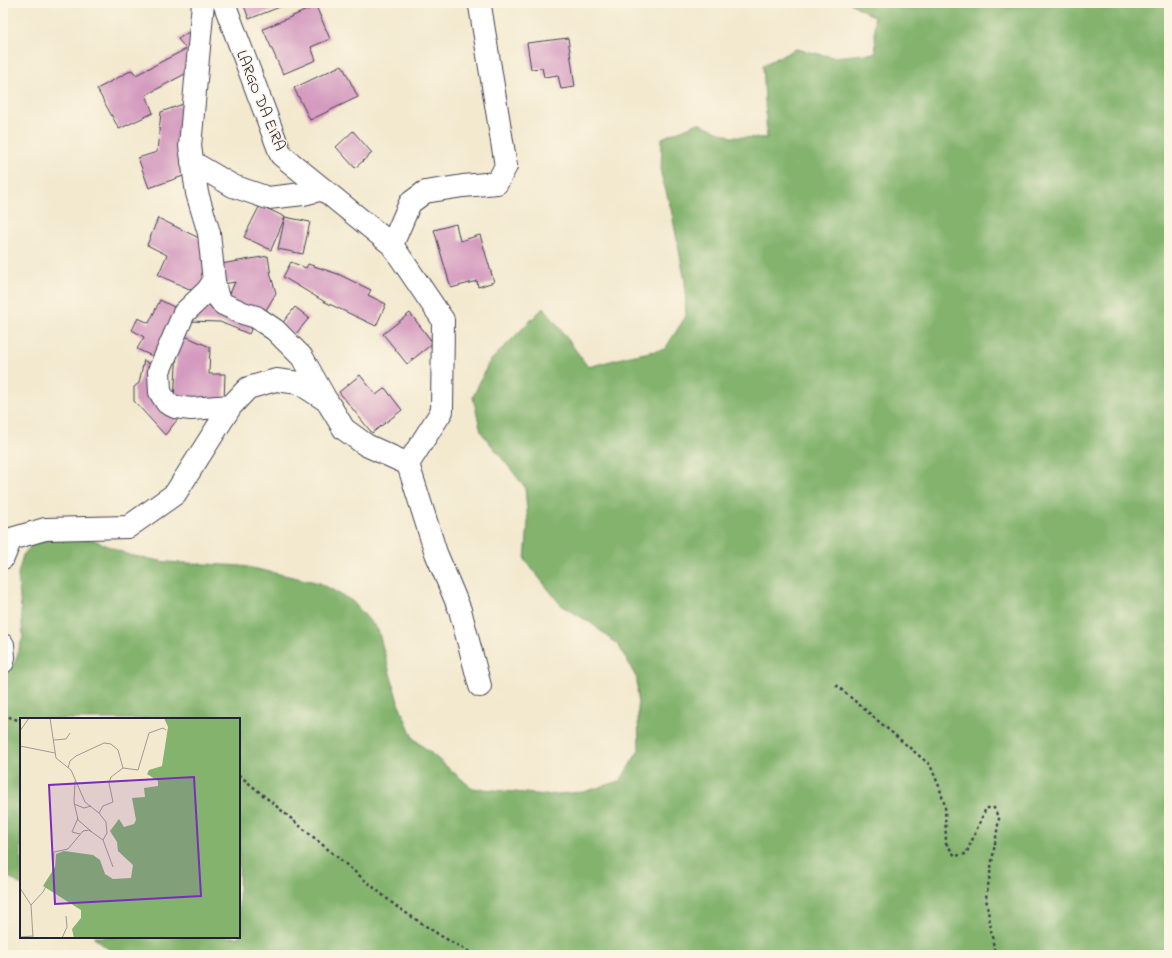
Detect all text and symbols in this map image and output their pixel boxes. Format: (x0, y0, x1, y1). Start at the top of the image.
street label: LARGO DA EIRA (229, 47, 291, 155)
inset map (20, 718, 240, 938)

